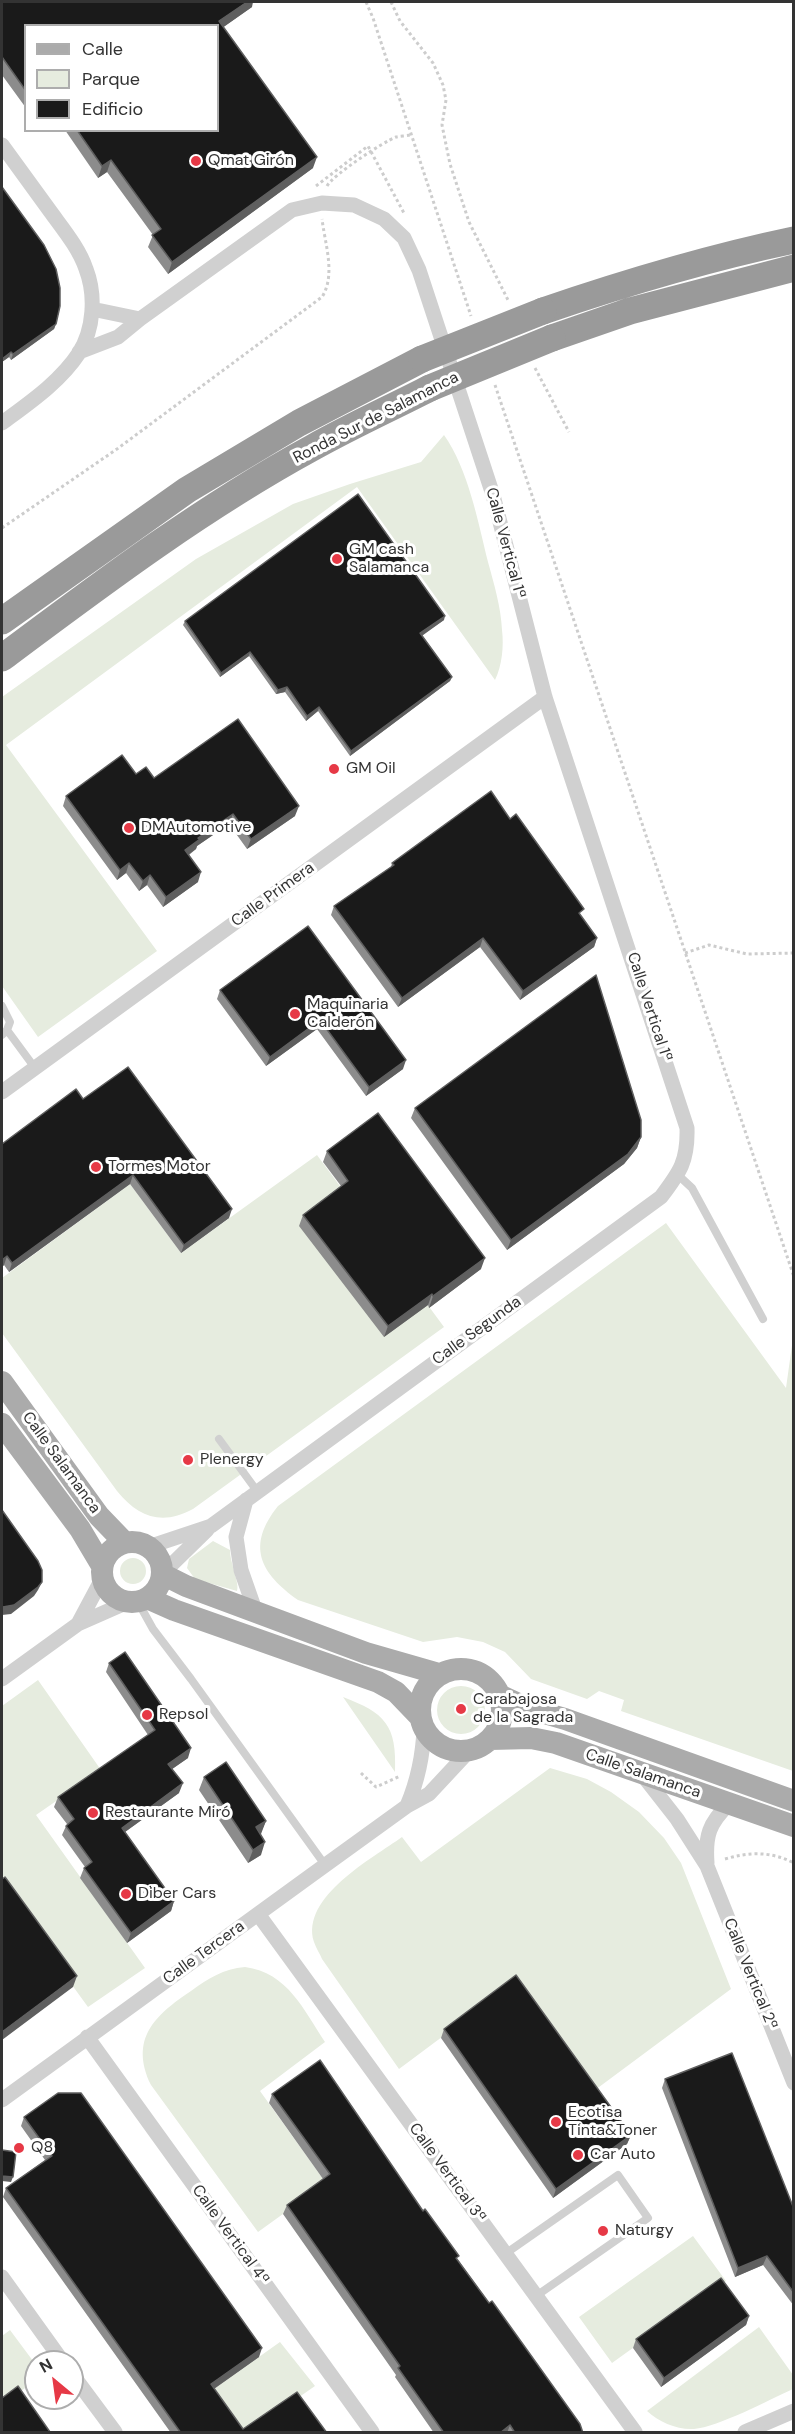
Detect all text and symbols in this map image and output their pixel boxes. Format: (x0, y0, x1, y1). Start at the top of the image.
legend (24, 24, 219, 132)
text: Calle (82, 37, 123, 61)
text: Parque (82, 67, 140, 91)
text: Edificio (82, 97, 143, 121)
place label: Qmat Girón (208, 151, 294, 171)
marker: Qmat Girón (189, 154, 203, 168)
street label: Ronda Sur de Salamanca (290, 368, 462, 468)
street label: Calle Vertical 1ª (481, 486, 529, 600)
place label: GM cash Salamanca (349, 540, 429, 578)
marker: GM cash Salamanca (330, 552, 344, 566)
place label: GM Oil (346, 759, 396, 779)
marker: GM Oil (327, 762, 341, 776)
place label: DMAutomotive (141, 818, 251, 838)
marker: DMAutomotive (122, 821, 136, 835)
street label: Calle Primera (228, 859, 318, 931)
street label: Calle Vertical 1ª (622, 950, 676, 1064)
place label: Maquinaria Calderón (307, 995, 389, 1033)
marker: Maquinaria Calderón (288, 1007, 302, 1021)
place label: Tormes Motor (108, 1157, 211, 1177)
marker: Tormes Motor (89, 1160, 103, 1174)
street label: Calle Segunda (429, 1292, 525, 1370)
street label: Calle Salamanca (18, 1408, 104, 1518)
place label: Plenergy (200, 1450, 264, 1470)
marker: Plenergy (181, 1453, 195, 1467)
place label: Carabajosa de la Sagrada (473, 1690, 573, 1728)
marker: Carabajosa de la Sagrada (454, 1702, 468, 1716)
place label: Repsol (159, 1705, 208, 1725)
marker: Repsol (140, 1708, 154, 1722)
street label: Calle Salamanca (583, 1745, 703, 1803)
place label: Restaurante Miró (105, 1803, 231, 1823)
marker: Restaurante Miró (86, 1806, 100, 1820)
place label: Diber Cars (138, 1884, 216, 1904)
marker: Diber Cars (119, 1887, 133, 1901)
street label: Calle Vertical 2ª (719, 1916, 781, 2032)
street label: Calle Tercera (160, 1917, 248, 1989)
place label: Ecotisa Tinta&Toner (568, 2103, 657, 2141)
marker: Ecotisa Tinta&Toner (549, 2115, 563, 2129)
street label: Calle Vertical 3ª (404, 2120, 490, 2226)
place label: Q8 (31, 2138, 53, 2158)
marker: Q8 (12, 2141, 26, 2155)
place label: Car Auto (590, 2145, 656, 2165)
marker: Car Auto (571, 2148, 585, 2162)
street label: Calle Vertical 4ª (187, 2181, 273, 2289)
place label: Naturgy (615, 2221, 674, 2241)
marker: Naturgy (596, 2224, 610, 2238)
north arrow (24, 2350, 84, 2410)
text: N (36, 2354, 56, 2378)

